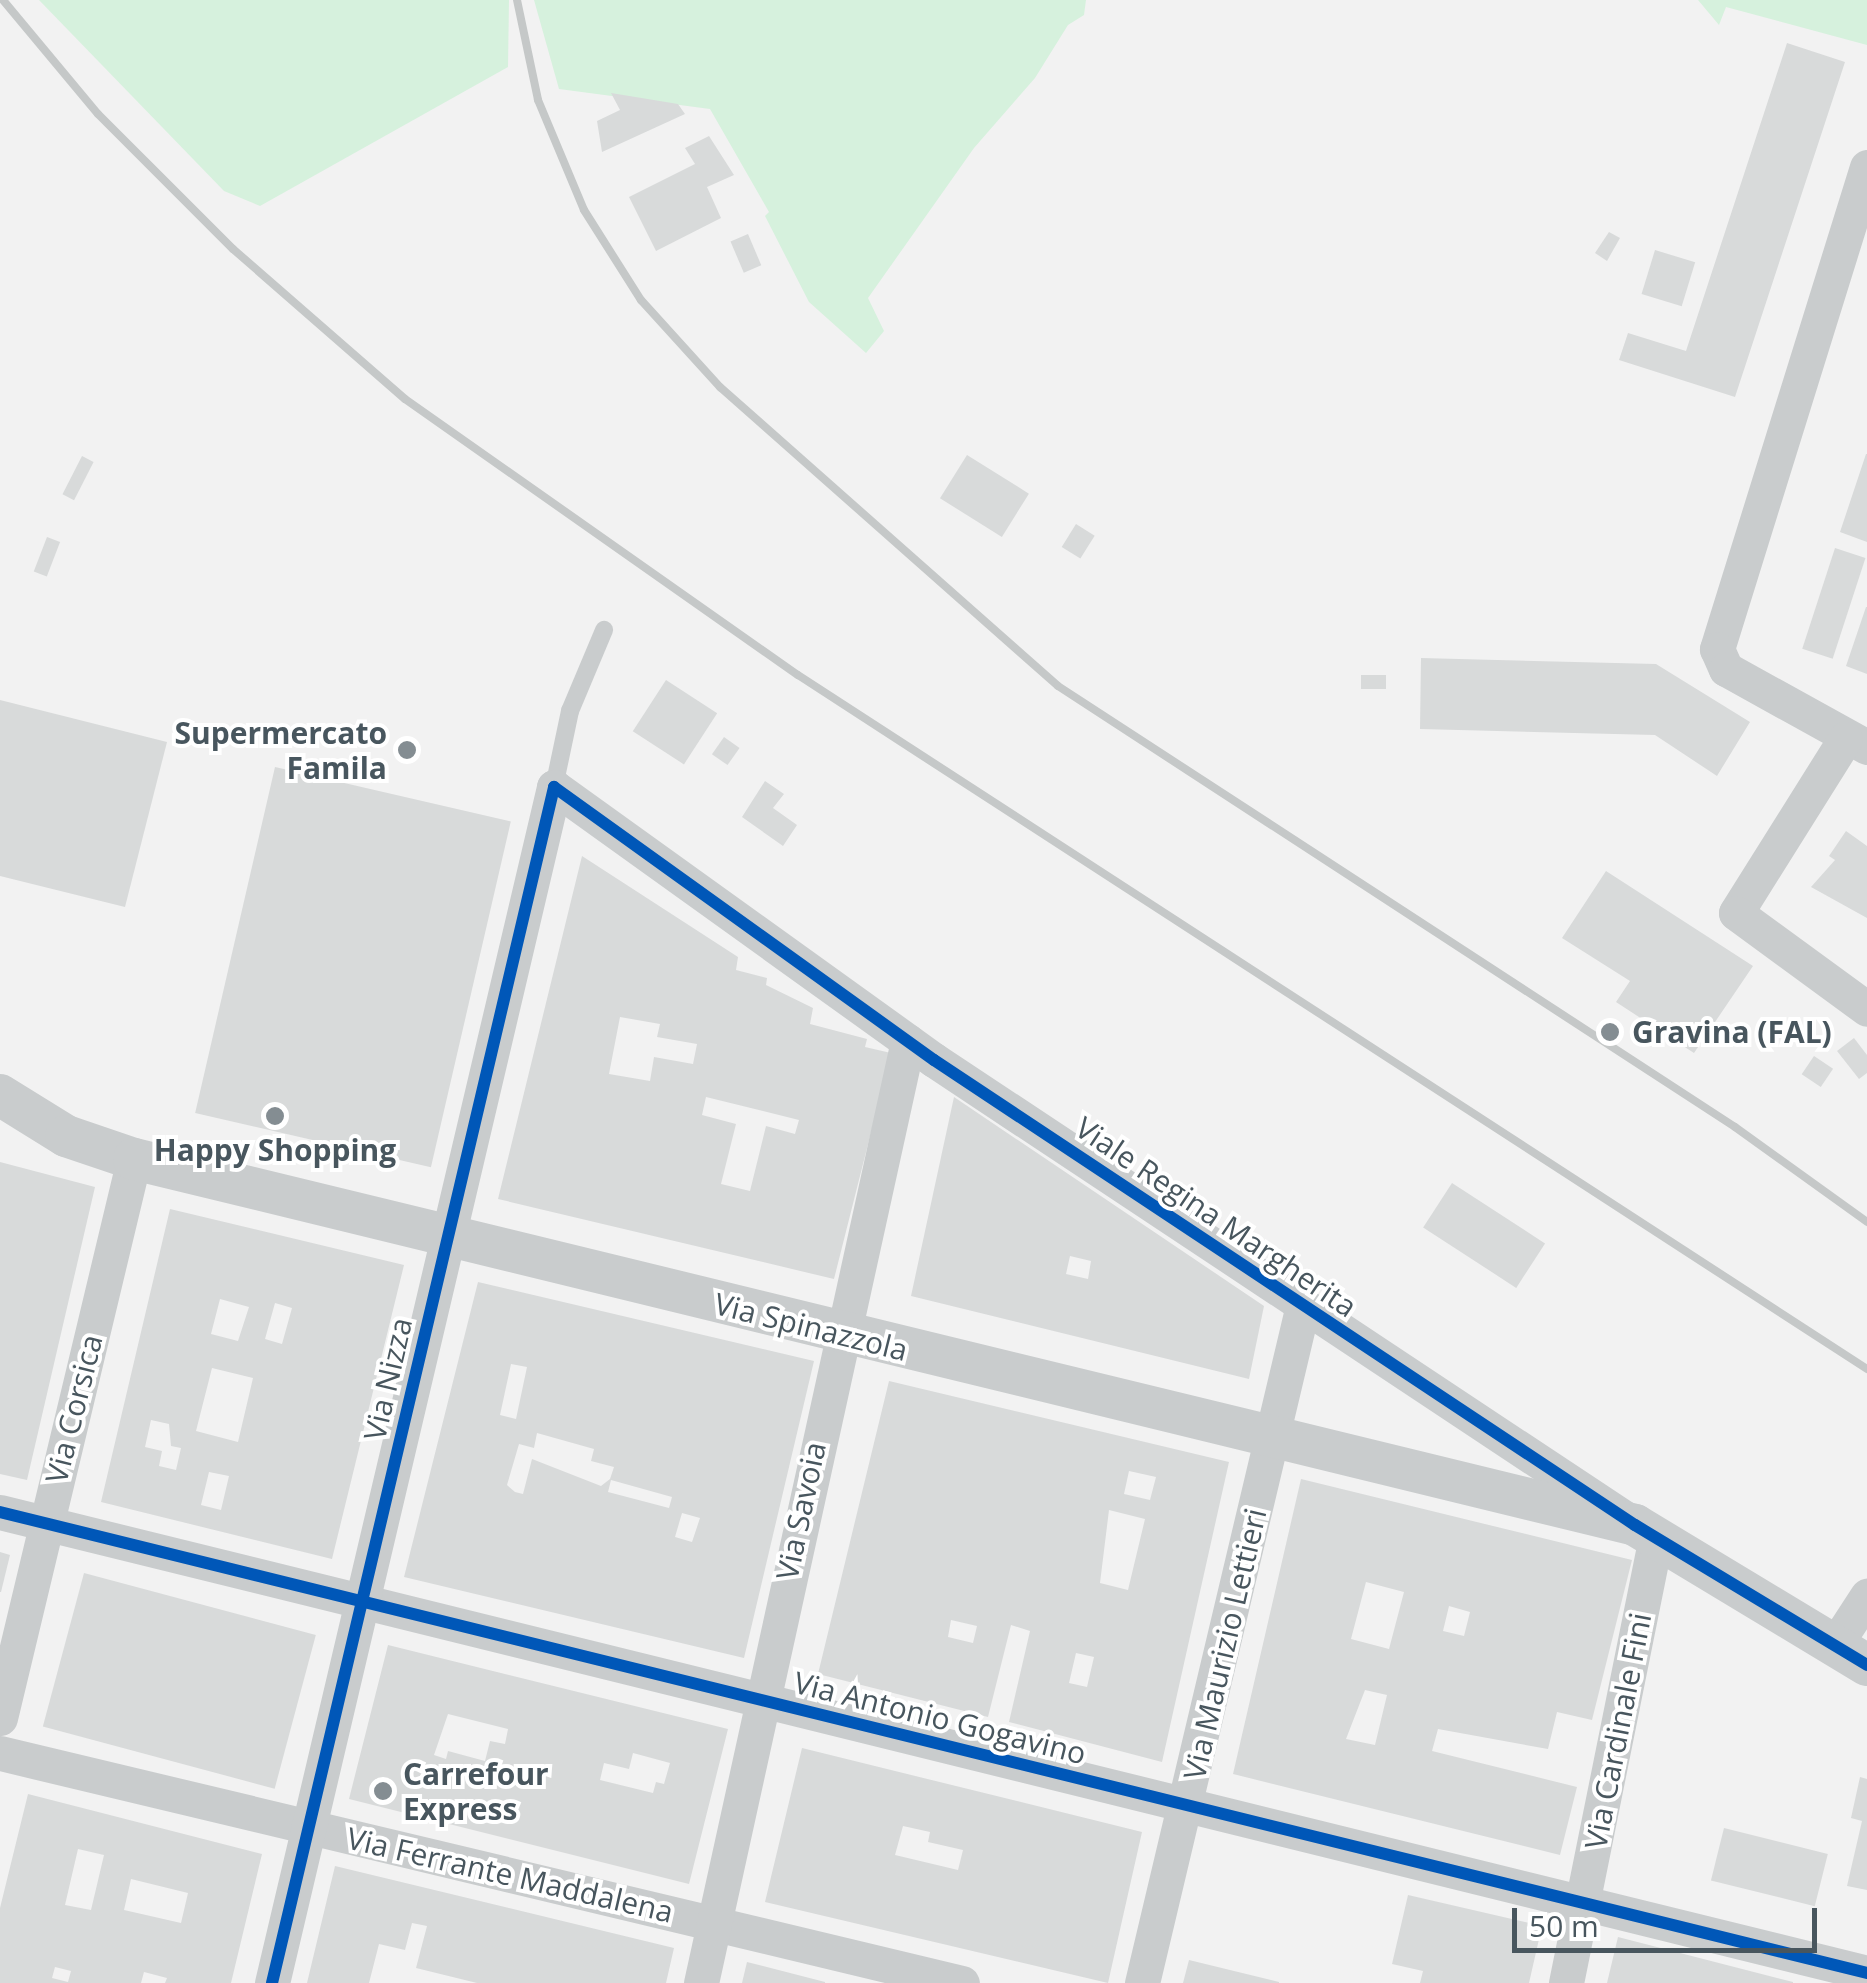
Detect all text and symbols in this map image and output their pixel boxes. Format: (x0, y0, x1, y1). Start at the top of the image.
place label: Supermercato Famila (174, 715, 387, 786)
marker: Supermercato Famila (396, 739, 418, 761)
place label: Gravina (FAL) (1632, 1014, 1832, 1050)
marker: Gravina (FAL) (1597, 1019, 1623, 1045)
marker: Happy Shopping (264, 1105, 286, 1127)
street label: Viale Regina Margherita (1069, 1110, 1363, 1324)
place label: Happy Shopping (154, 1132, 396, 1168)
street label: Via Spinazzola (711, 1286, 911, 1368)
street label: Via Nizza (356, 1314, 420, 1444)
street label: Via Corsica (38, 1331, 110, 1487)
street label: Via Savoia (769, 1439, 833, 1583)
street label: Via Maurizio Lettieri (1176, 1505, 1274, 1783)
street label: Via Cardinale Fini (1577, 1610, 1659, 1852)
street label: Via Antonio Gogavino (790, 1664, 1090, 1772)
place label: Carrefour Express (403, 1756, 549, 1826)
marker: Carrefour Express (372, 1780, 394, 1802)
street label: Via Ferrante Maddalena (343, 1820, 677, 1930)
scale bar (1517, 1888, 1822, 1950)
text: 50 m (1529, 1905, 1599, 1946)

